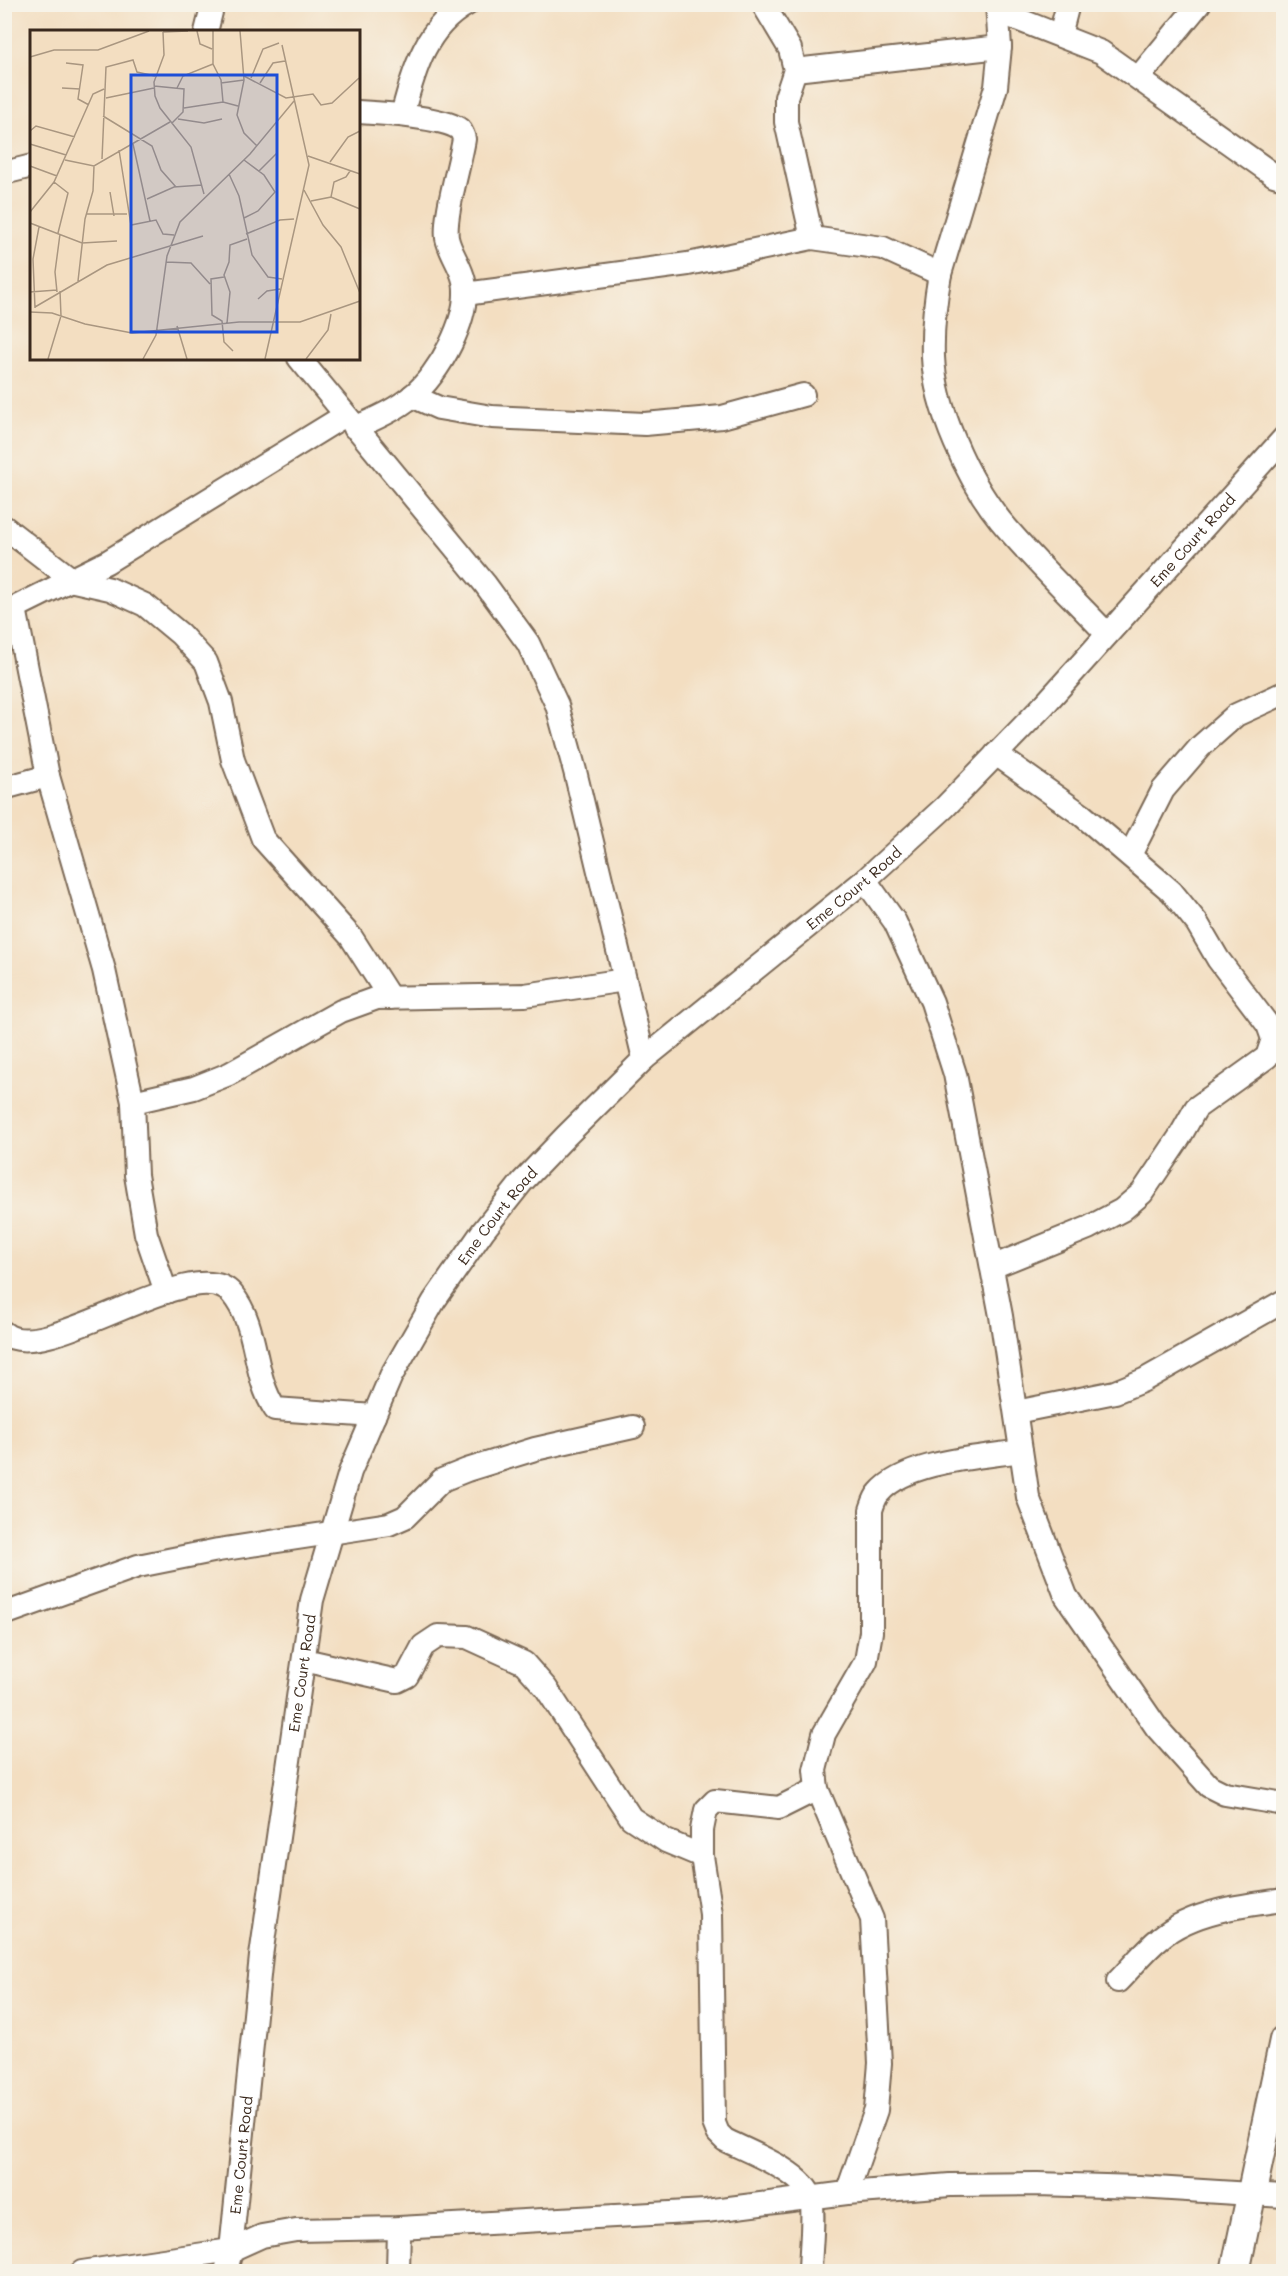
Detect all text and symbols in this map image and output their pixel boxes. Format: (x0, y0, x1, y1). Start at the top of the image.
inset map (30, 30, 360, 360)
street label: Eme Court Road (1145, 489, 1239, 591)
street label: Eme Court Road (802, 842, 905, 934)
street label: Eme Court Road (452, 1163, 541, 1269)
street label: Eme Court Road (283, 1613, 320, 1733)
street label: Eme Court Road (225, 2095, 257, 2215)

